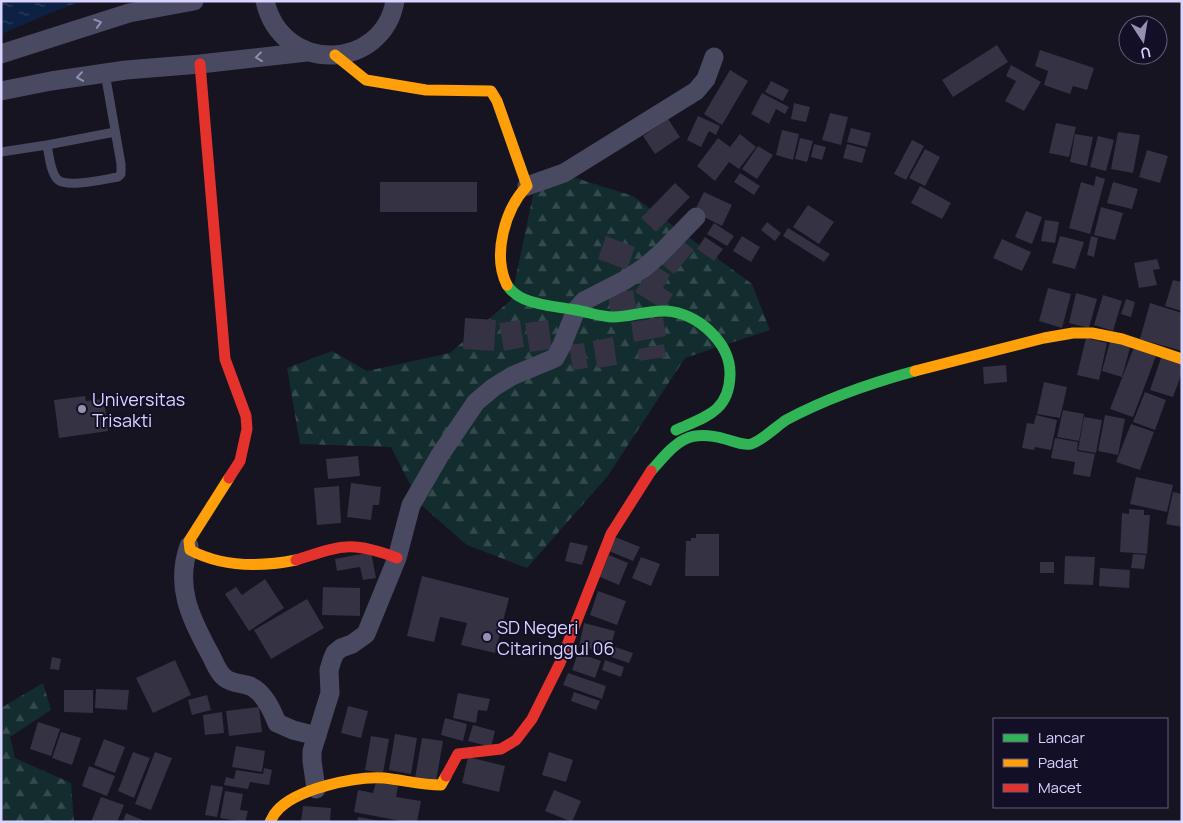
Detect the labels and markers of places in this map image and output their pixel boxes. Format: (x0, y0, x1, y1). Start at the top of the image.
place label: Universitas Trisakti (92, 387, 185, 432)
marker: Universitas Trisakti (76, 403, 88, 415)
place label: SD Negeri Citaringgul 06 (497, 615, 615, 660)
marker: SD Negeri Citaringgul 06 (481, 631, 493, 643)

